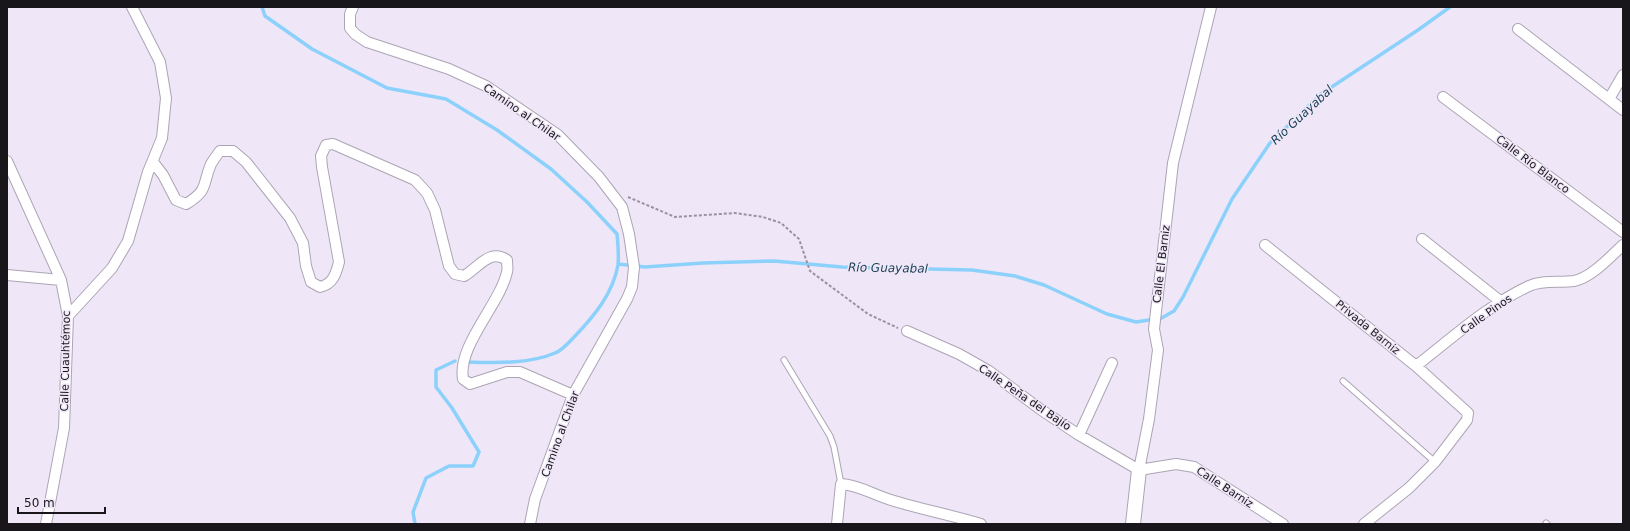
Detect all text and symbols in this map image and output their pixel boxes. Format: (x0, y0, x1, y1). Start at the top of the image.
street label: Camino al Chilar (481, 81, 563, 144)
water label: Río Guayabal (1268, 82, 1336, 147)
street label: Calle Río Blanco (1493, 132, 1572, 196)
street label: Calle El Barniz (1150, 224, 1173, 304)
water label: Río Guayabal (848, 260, 929, 276)
street label: Calle Pinos (1458, 292, 1515, 337)
street label: Privada Barniz (1333, 298, 1403, 357)
street label: Calle Cuauhtémoc (58, 311, 73, 411)
street label: Calle Peña del Bajío (976, 362, 1074, 433)
street label: Camino al Chilar (539, 389, 582, 479)
street label: Calle Barniz (1194, 464, 1256, 511)
scale bar (18, 489, 105, 515)
text: 50 m (24, 496, 55, 510)

